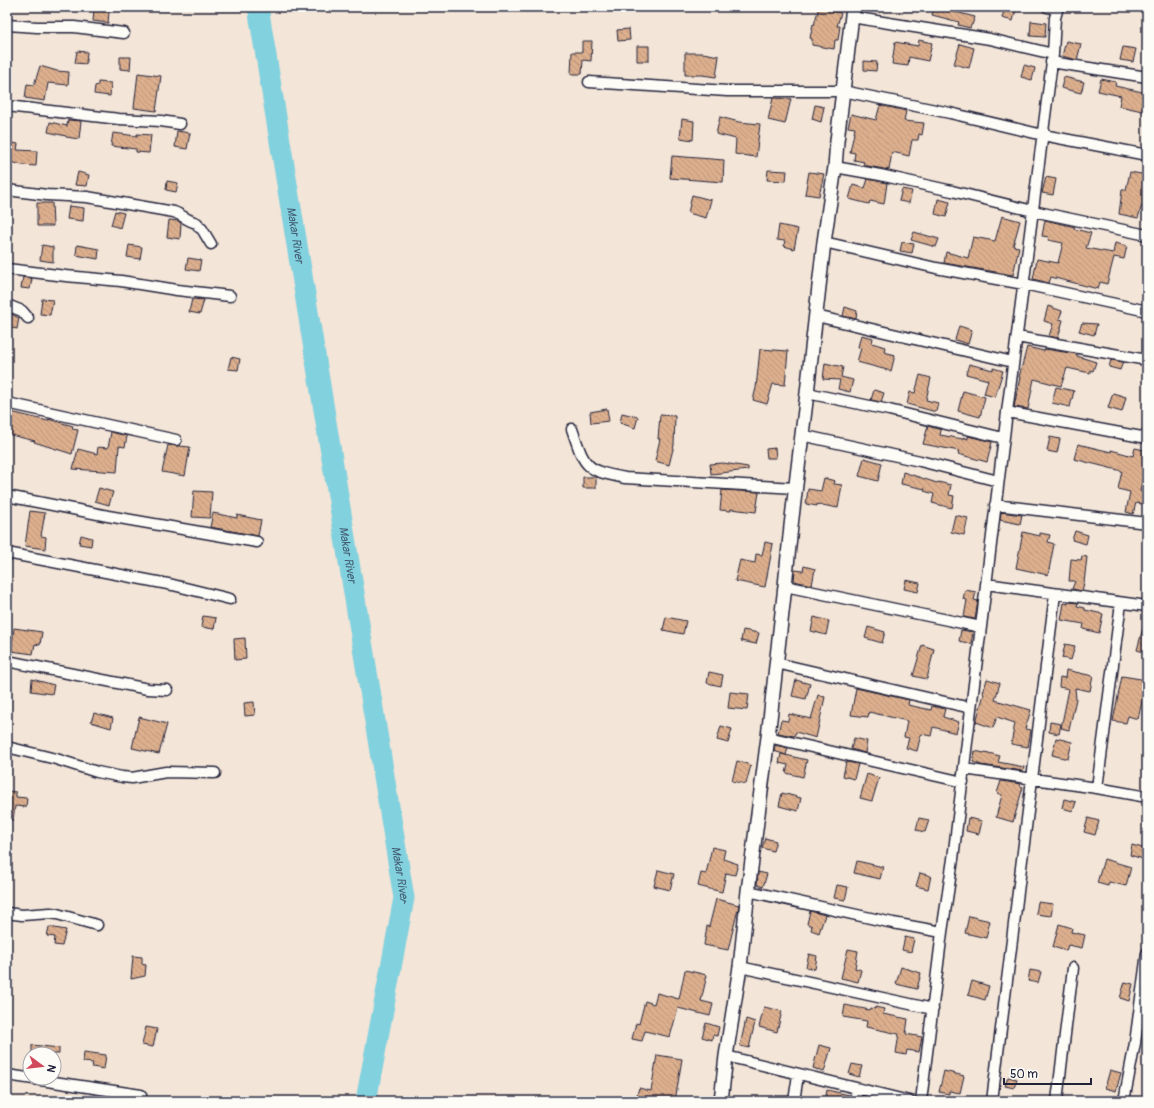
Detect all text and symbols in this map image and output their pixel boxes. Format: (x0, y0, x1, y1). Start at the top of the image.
water label: Makar River (283, 206, 308, 266)
water label: Makar River (336, 525, 360, 586)
water label: Makar River (388, 845, 412, 906)
north arrow (22, 1046, 62, 1086)
scale bar (1004, 1060, 1091, 1086)
text: N (44, 1063, 58, 1074)
text: 50 m (1010, 1067, 1038, 1082)

